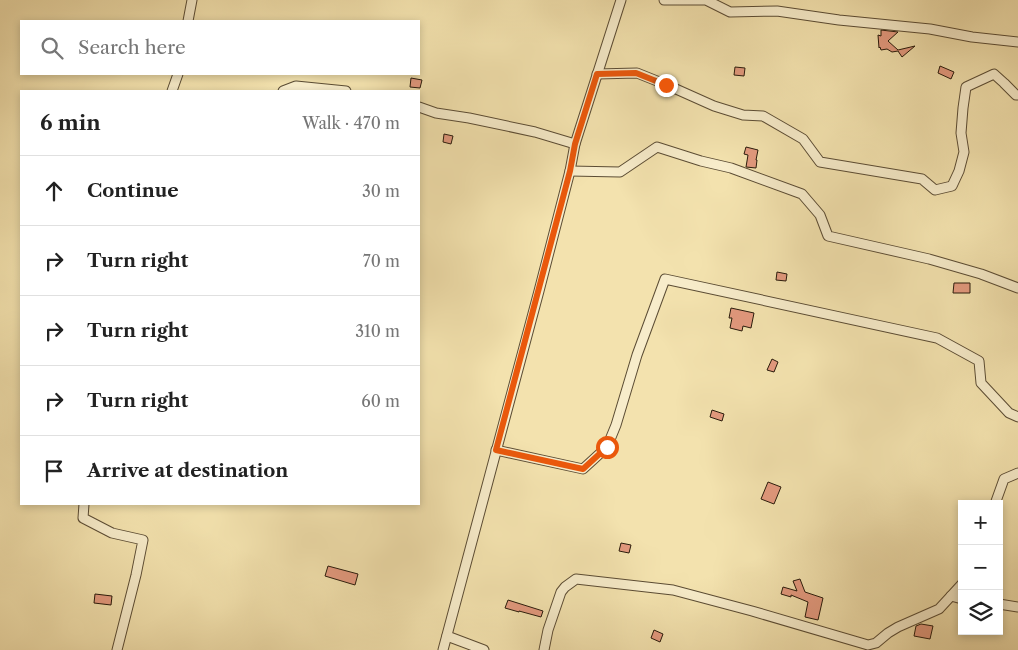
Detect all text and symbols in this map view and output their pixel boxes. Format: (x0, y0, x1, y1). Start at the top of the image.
search box (20, 20, 420, 75)
icon: search (38, 34, 66, 62)
text: Search here (78, 36, 186, 59)
route end (655, 74, 678, 97)
text: 6 min (40, 110, 101, 135)
text: Walk · 470 m (302, 113, 400, 133)
icon: ahead (40, 177, 68, 205)
text: Continue (87, 179, 179, 202)
text: 30 m (362, 181, 400, 201)
icon: right (40, 247, 68, 275)
text: Turn right (87, 249, 188, 272)
text: 70 m (363, 251, 400, 271)
icon: right (40, 317, 68, 345)
text: Turn right (87, 319, 188, 342)
text: 310 m (355, 321, 400, 341)
icon: right (40, 387, 68, 415)
text: Turn right (87, 389, 188, 412)
text: 60 m (361, 391, 400, 411)
route start (596, 436, 619, 459)
icon: arrive (40, 457, 68, 485)
text: Arrive at destination (87, 459, 288, 482)
map controls (958, 500, 1003, 635)
button: + (958, 500, 1003, 545)
button: − (958, 545, 1003, 590)
button: layers (958, 590, 1003, 635)

